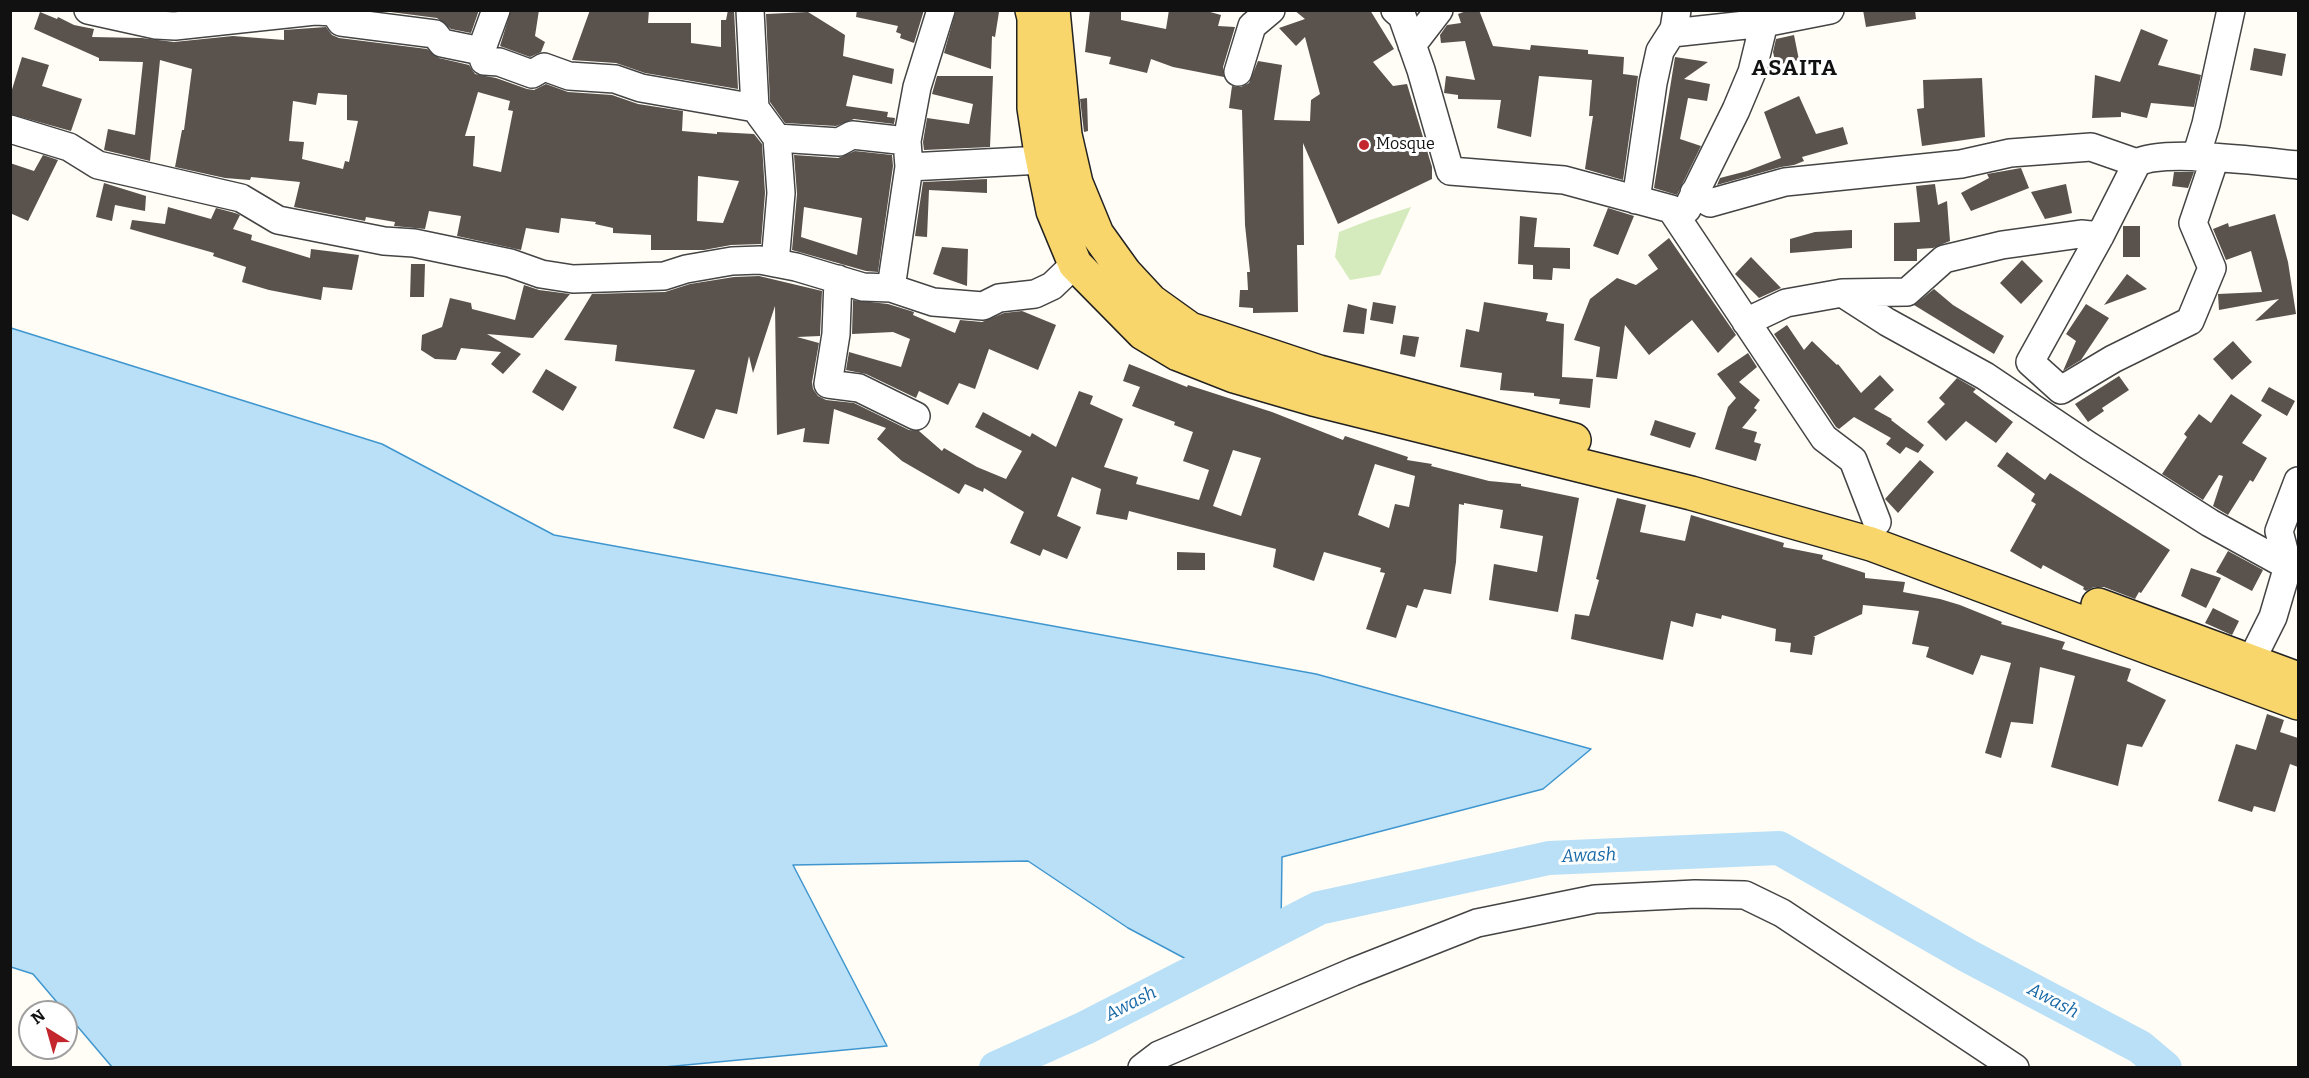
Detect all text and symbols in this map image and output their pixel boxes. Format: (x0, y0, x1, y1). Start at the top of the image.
district label: ASAITA (1751, 56, 1839, 82)
place label: Mosque (1376, 135, 1435, 155)
marker: Mosque (1357, 138, 1371, 152)
water label: Awash (1561, 844, 1617, 868)
water label: Awash (2024, 979, 2082, 1023)
water label: Awash (1102, 982, 1160, 1026)
north arrow (18, 1000, 78, 1060)
text: N (27, 1006, 49, 1028)

